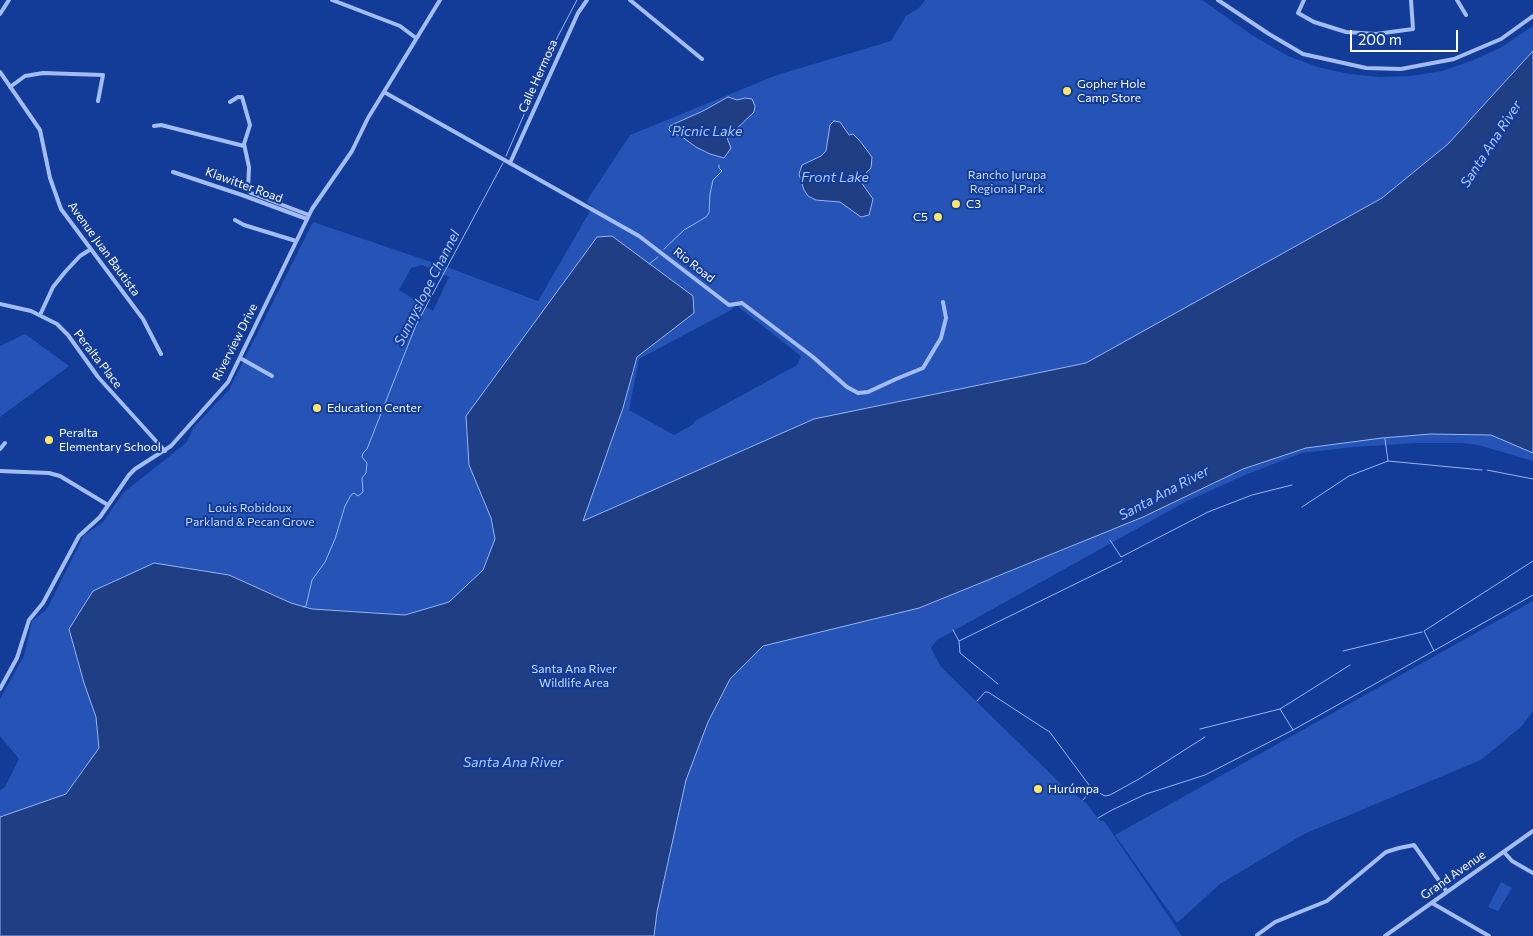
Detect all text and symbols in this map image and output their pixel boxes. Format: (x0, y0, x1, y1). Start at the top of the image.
scale bar (1353, 20, 1460, 52)
text: 200 m (1358, 30, 1402, 48)
street label: Calle Hermosa (515, 37, 561, 115)
place label: Gopher Hole Camp Store (1077, 77, 1146, 105)
marker: Gopher Hole Camp Store (1061, 85, 1073, 97)
water label: Santa Ana River (1457, 97, 1525, 191)
water label: Picnic Lake (672, 123, 742, 139)
street label: Klawitter Road (203, 164, 285, 206)
park label: Rancho Jurupa Regional Park (968, 168, 1046, 196)
water label: Front Lake (801, 169, 869, 185)
place label: C3 (966, 197, 981, 211)
marker: C3 (950, 198, 962, 210)
street label: Avenue Juan Bautista (65, 199, 143, 299)
place label: C5 (913, 210, 928, 224)
marker: C5 (932, 211, 944, 223)
water label: Sunnyslope Channel (391, 227, 463, 349)
street label: Rio Road (670, 244, 718, 286)
street label: Riverview Drive (209, 301, 261, 383)
street label: Peralta Place (71, 327, 125, 391)
place label: Education Center (327, 401, 422, 415)
marker: Education Center (311, 402, 323, 414)
place label: Peralta Elementary School (59, 426, 161, 454)
marker: Peralta Elementary School (43, 434, 55, 446)
water label: Santa Ana River (1116, 462, 1212, 524)
park label: Louis Robidoux Parkland & Pecan Grove (185, 501, 315, 529)
park label: Santa Ana River Wildlife Area (531, 662, 617, 690)
water label: Santa Ana River (463, 754, 563, 770)
place label: Hurúmpa (1048, 782, 1099, 796)
marker: Hurúmpa (1032, 783, 1044, 795)
street label: Grand Avenue (1418, 847, 1488, 903)

